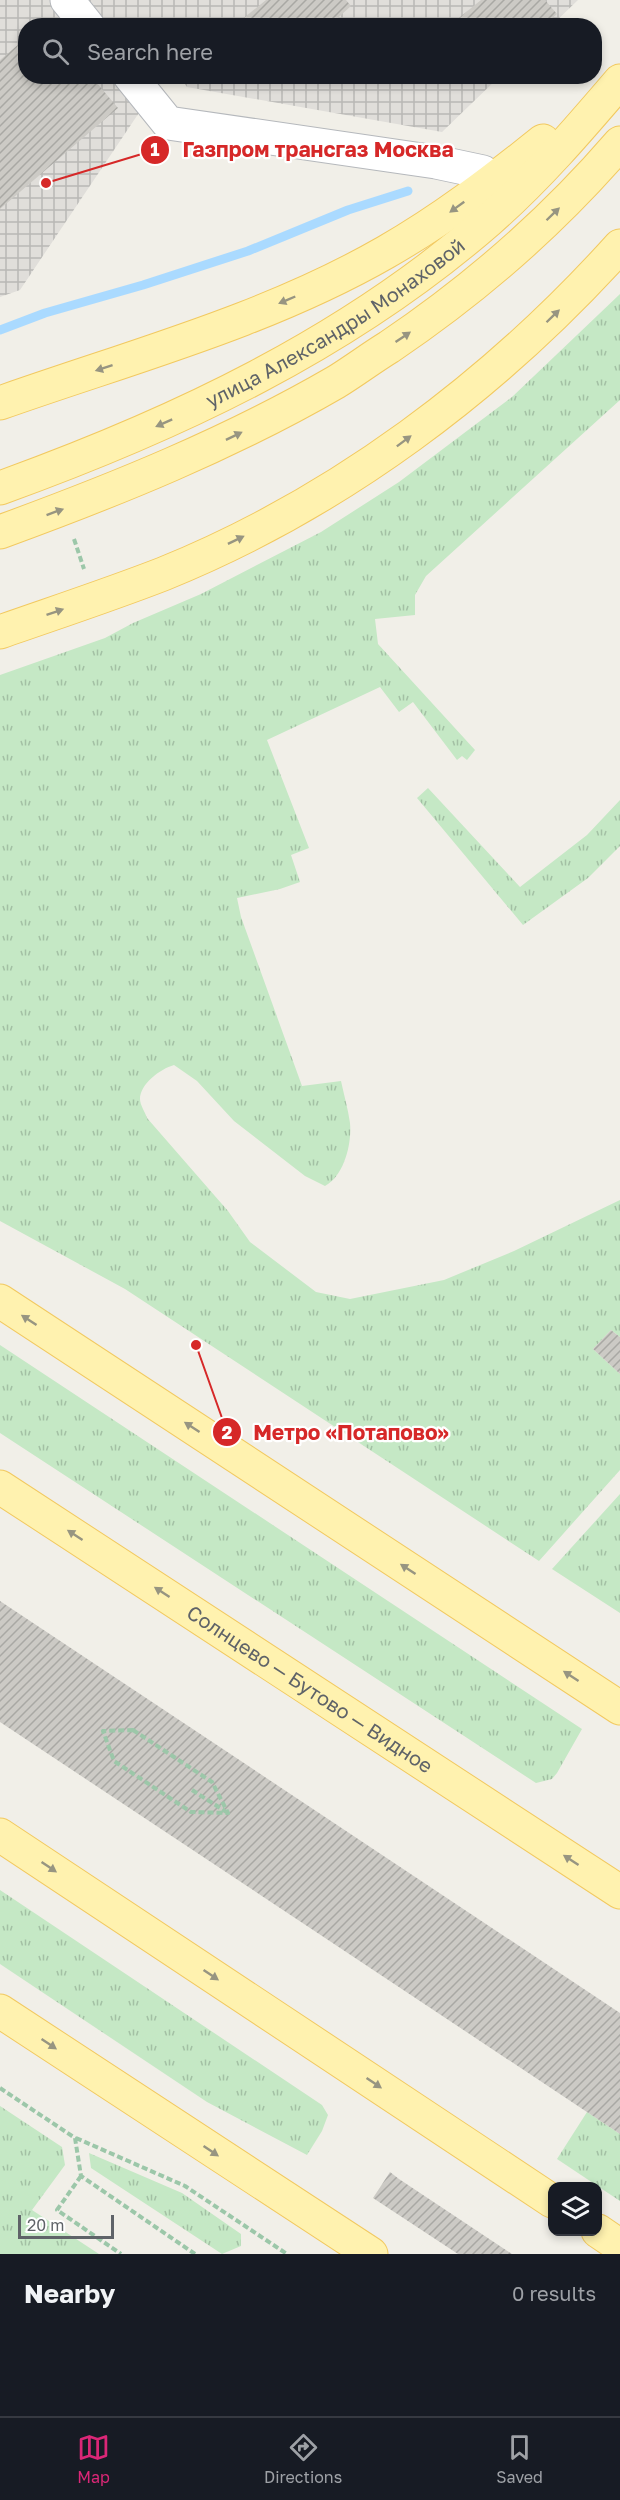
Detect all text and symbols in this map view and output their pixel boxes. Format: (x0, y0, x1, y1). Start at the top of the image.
search box (18, 18, 602, 84)
icon: search (39, 35, 72, 68)
text: Search here (87, 38, 213, 65)
callout: Газпром трансгаз Москва (140, 130, 466, 169)
text: Газпром трансгаз Москва (182, 136, 454, 162)
text: 1 (150, 138, 160, 160)
one-way arrow (450, 200, 465, 212)
one-way arrow (546, 208, 560, 222)
street label: улица Александры Монаховой (202, 233, 469, 412)
one-way arrow (277, 295, 295, 305)
one-way arrow (546, 309, 561, 323)
one-way arrow (394, 332, 411, 343)
one-way arrow (95, 364, 113, 373)
one-way arrow (155, 418, 173, 428)
one-way arrow (226, 431, 243, 440)
one-way arrow (396, 435, 411, 447)
one-way arrow (46, 506, 64, 516)
one-way arrow (228, 535, 245, 545)
one-way arrow (46, 607, 64, 617)
one-way arrow (21, 1315, 37, 1326)
callout: Метро «Потапово» (212, 1413, 461, 1452)
text: Метро «Потапово» (253, 1419, 449, 1445)
text: 2 (222, 1421, 233, 1443)
one-way arrow (184, 1422, 200, 1433)
one-way arrow (67, 1529, 83, 1541)
one-way arrow (400, 1564, 416, 1575)
one-way arrow (154, 1587, 170, 1598)
street label: Солнцево — Бутово — Видное (183, 1600, 438, 1777)
one-way arrow (563, 1670, 579, 1681)
one-way arrow (563, 1854, 579, 1865)
one-way arrow (41, 1861, 57, 1872)
one-way arrow (203, 1969, 219, 1981)
one-way arrow (41, 2038, 57, 2049)
one-way arrow (366, 2077, 382, 2088)
one-way arrow (203, 2145, 219, 2157)
map controls (548, 2182, 602, 2236)
button: layers (548, 2182, 602, 2236)
scale bar (18, 2212, 114, 2240)
text: 20 m (27, 2215, 64, 2235)
text: Nearby (24, 2278, 115, 2309)
text: 0 results (512, 2281, 596, 2305)
tab: Map (77, 2431, 110, 2487)
tab: Directions (264, 2431, 342, 2487)
tab: Saved (496, 2431, 543, 2487)

